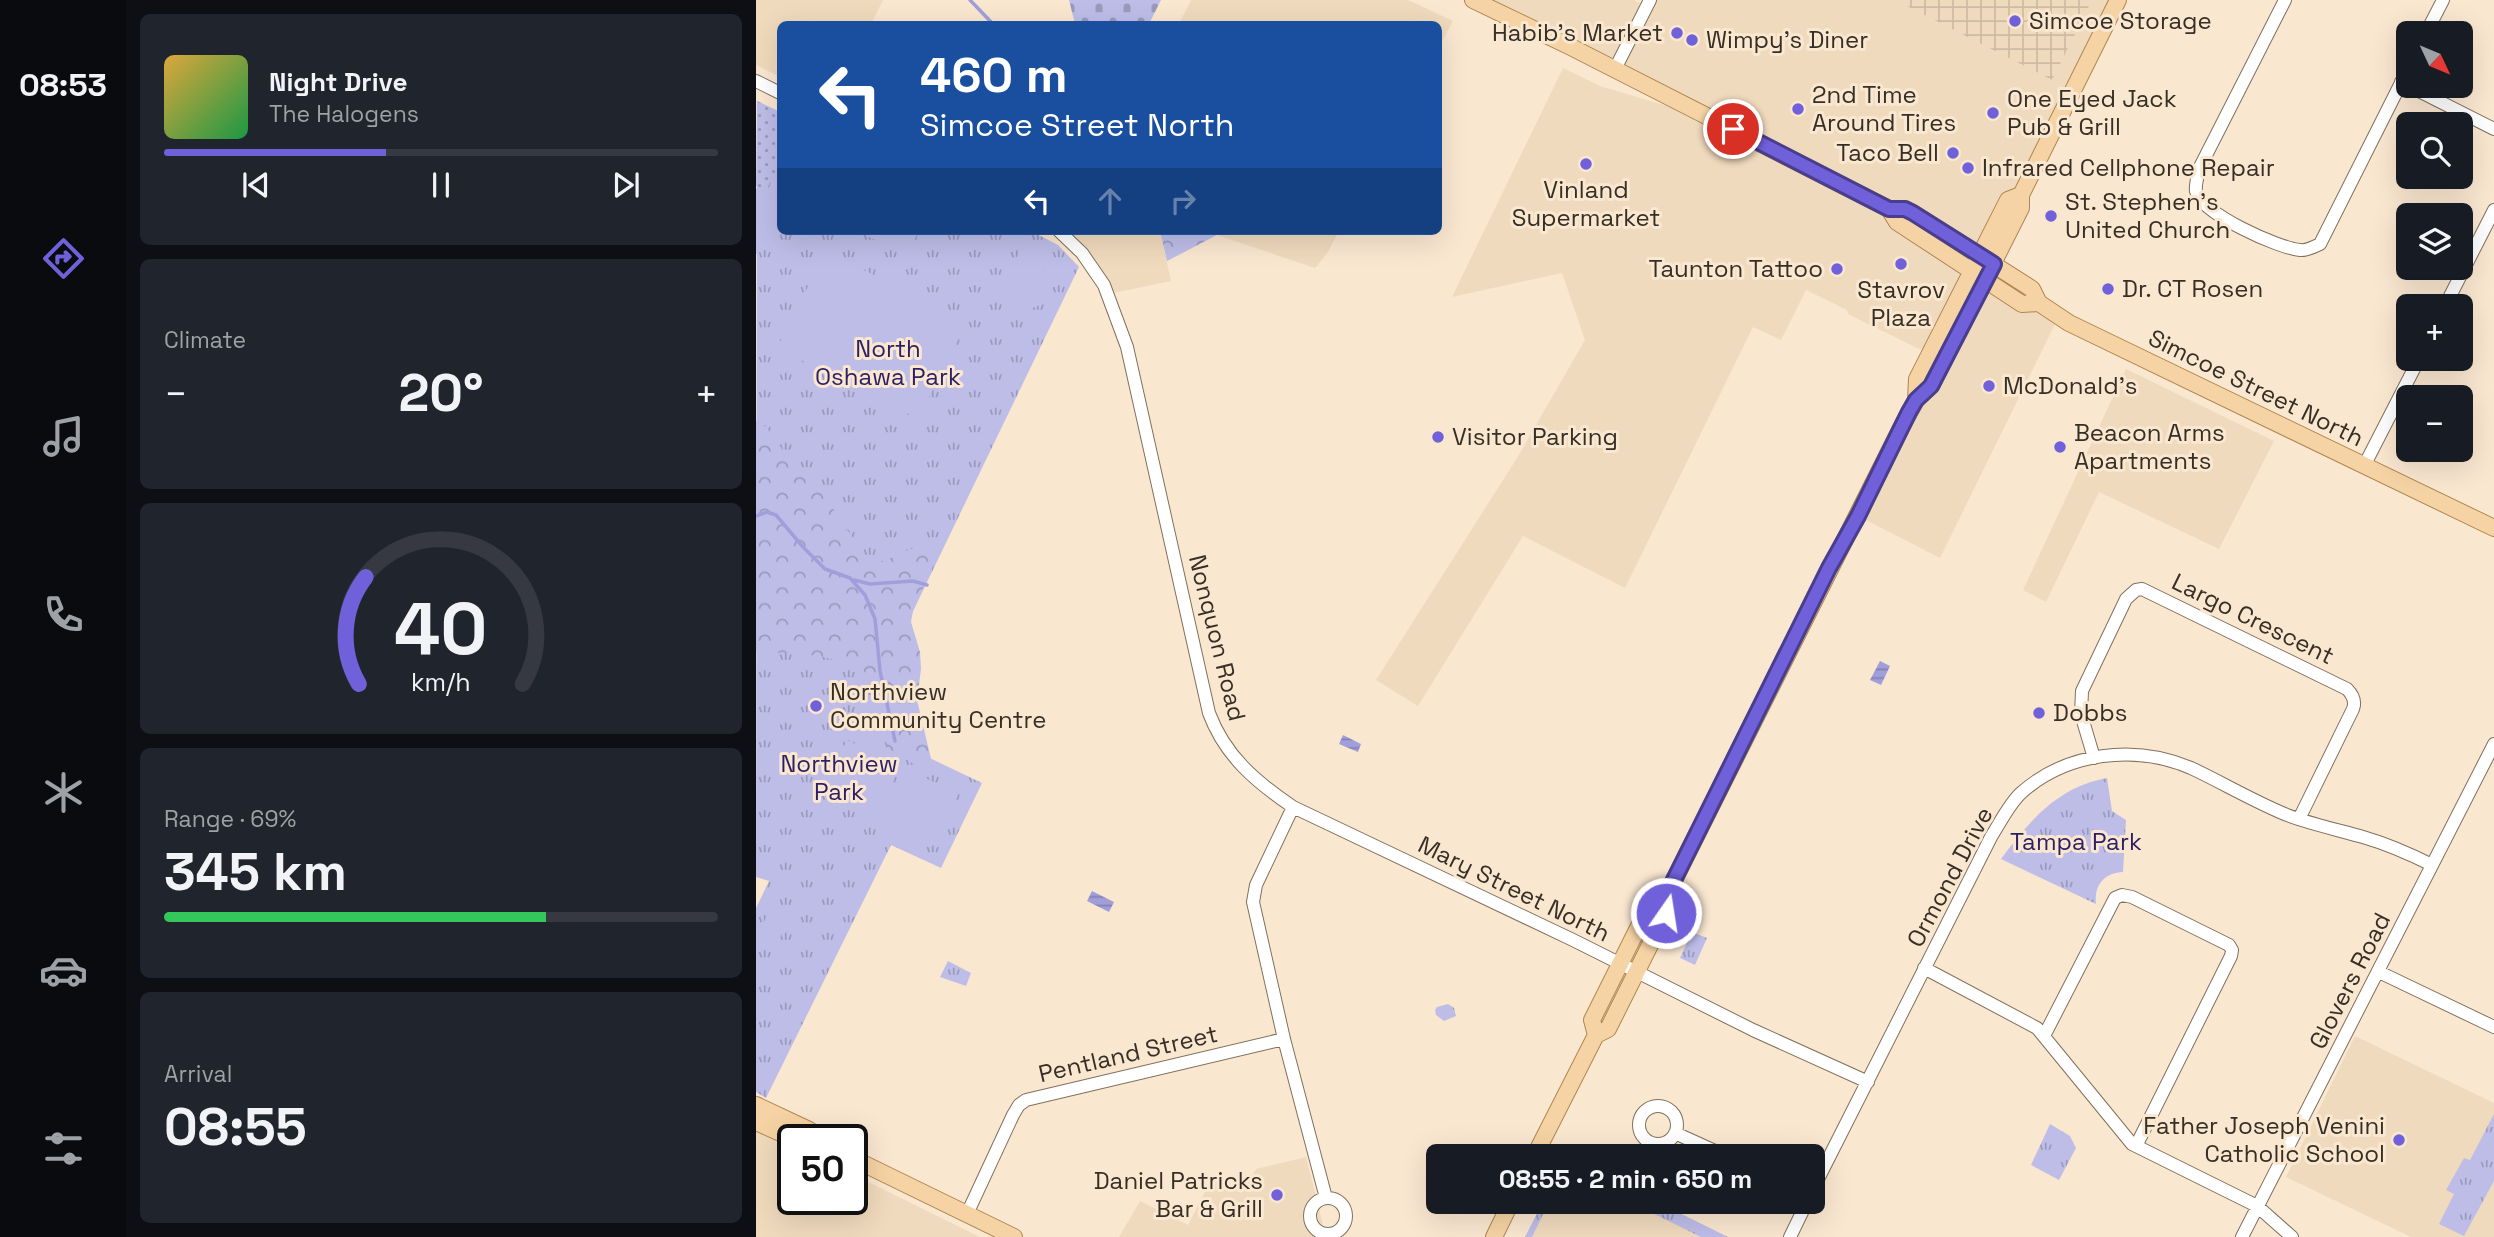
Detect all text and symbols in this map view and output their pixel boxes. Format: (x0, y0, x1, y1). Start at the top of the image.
place label: Simcoe Storage (2029, 5, 2212, 36)
marker: Simcoe Storage (2007, 13, 2023, 29)
place label: Habib’s Market (1492, 17, 1663, 48)
north arrow (2396, 21, 2473, 98)
map controls (2396, 21, 2473, 462)
place label: Wimpy's Diner (1706, 24, 1868, 55)
marker: Habib’s Market (1669, 25, 1685, 41)
marker: Wimpy's Diner (1684, 32, 1700, 48)
text: 460 m (920, 44, 1068, 106)
icon: left (805, 49, 896, 140)
text: 08:53 (19, 65, 107, 105)
text: Night Drive (269, 65, 407, 99)
place label: 2nd Time Around Tires (1812, 79, 1956, 138)
place label: One Eyed Jack Pub & Grill (2007, 83, 2177, 142)
text: The Halogens (269, 99, 419, 129)
pin (1703, 99, 1763, 159)
marker: 2nd Time Around Tires (1790, 101, 1806, 117)
text: Simcoe Street North (920, 105, 1235, 145)
marker: One Eyed Jack Pub & Grill (1985, 105, 2001, 121)
icon: arrive (1714, 110, 1752, 148)
button: search (2396, 112, 2473, 189)
place label: Taco Bell (1836, 137, 1939, 168)
marker: Taco Bell (1945, 145, 1961, 161)
place label: Infrared Cellphone Repair (1982, 152, 2275, 183)
marker: Vinland Supermarket (1578, 156, 1594, 172)
marker: Infrared Cellphone Repair (1960, 160, 1976, 176)
icon: previous (237, 166, 275, 204)
icon: pause (422, 166, 460, 204)
icon: next (607, 166, 645, 204)
place label: Vinland Supermarket (1512, 174, 1660, 233)
icon: left (1018, 182, 1056, 220)
icon: ahead (1091, 182, 1129, 220)
icon: right (1164, 182, 1202, 220)
place label: St. Stephen's United Church (2065, 186, 2230, 245)
button: layers (2396, 203, 2473, 280)
marker: St. Stephen's United Church (2043, 208, 2059, 224)
icon: directions (39, 234, 88, 283)
place label: Taunton Tattoo (1648, 253, 1823, 284)
marker: Stavrov Plaza (1893, 256, 1909, 272)
marker: Taunton Tattoo (1829, 261, 1845, 277)
place label: Dr. CT Rosen (2122, 273, 2263, 304)
place label: Stavrov Plaza (1857, 274, 1945, 333)
marker: Dr. CT Rosen (2100, 281, 2116, 297)
button: + (2396, 294, 2473, 371)
street label: Simcoe Street North (2143, 322, 2369, 453)
text: Climate (164, 325, 246, 355)
park label: North Oshawa Park (815, 333, 961, 392)
text: 20° (398, 360, 484, 426)
text: − (164, 370, 188, 418)
text: + (694, 370, 718, 418)
place label: McDonald's (2003, 370, 2137, 401)
marker: McDonald's (1981, 378, 1997, 394)
button: − (2396, 385, 2473, 462)
icon: music (39, 412, 88, 461)
place label: Beacon Arms Apartments (2074, 417, 2225, 476)
place label: Visitor Parking (1452, 421, 1618, 452)
marker: Visitor Parking (1430, 429, 1446, 445)
marker: Beacon Arms Apartments (2052, 439, 2068, 455)
street label: Nonquon Road (1182, 552, 1253, 724)
street label: Largo Crescent (2167, 566, 2339, 671)
text: 40 (394, 583, 488, 676)
icon: phone (39, 590, 88, 639)
text: km/h (411, 666, 471, 698)
place label: Northview Community Centre (830, 676, 1046, 735)
place label: Dobbs (2053, 697, 2127, 728)
marker: Northview Community Centre (808, 698, 824, 714)
marker: Dobbs (2031, 705, 2047, 721)
park label: Northview Park (780, 748, 898, 807)
icon: climate (39, 768, 88, 817)
street label: Ormond Drive (1900, 801, 1999, 952)
text: Range · 69% (164, 804, 296, 834)
park label: Tampa Park (2010, 826, 2142, 857)
street label: Mary Street North (1413, 829, 1615, 948)
text: 345 km (164, 839, 347, 905)
position arrow (1629, 876, 1703, 950)
street label: Glovers Road (2302, 907, 2397, 1054)
icon: car (39, 946, 88, 995)
street label: Pentland Street (1035, 1018, 1221, 1089)
text: Arrival (164, 1059, 232, 1089)
text: 08:55 (164, 1094, 307, 1160)
place label: Father Joseph Venini Catholic School (2143, 1110, 2385, 1169)
icon: filters (39, 1124, 88, 1173)
speed limit sign: 50 (777, 1124, 868, 1215)
marker: Father Joseph Venini Catholic School (2391, 1132, 2407, 1148)
text: 08:55 · 2 min · 650 m (1499, 1162, 1752, 1196)
place label: Daniel Patricks Bar & Grill (1094, 1165, 1263, 1224)
marker: Daniel Patricks Bar & Grill (1269, 1187, 1285, 1203)

